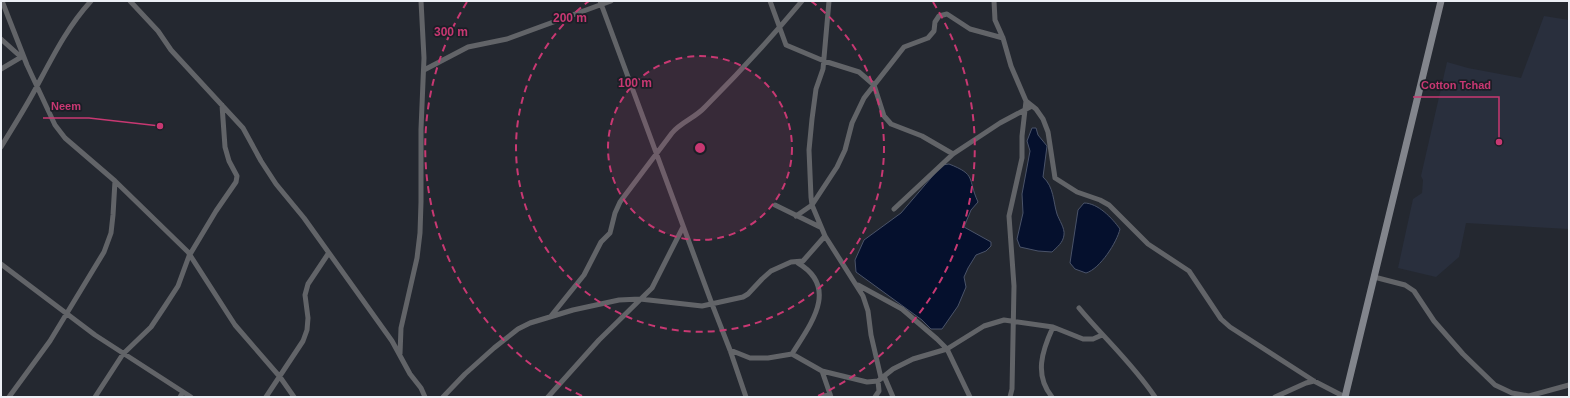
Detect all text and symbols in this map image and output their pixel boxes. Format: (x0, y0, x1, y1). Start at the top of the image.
text: 200 m (553, 11, 587, 25)
text: 300 m (434, 25, 468, 39)
callout: Cotton Tchad (1413, 74, 1499, 97)
text: 100 m (618, 76, 652, 90)
text: Cotton Tchad (1421, 79, 1491, 91)
callout: Neem (43, 95, 89, 118)
text: Neem (51, 100, 81, 112)
centre of rings (693, 141, 707, 155)

